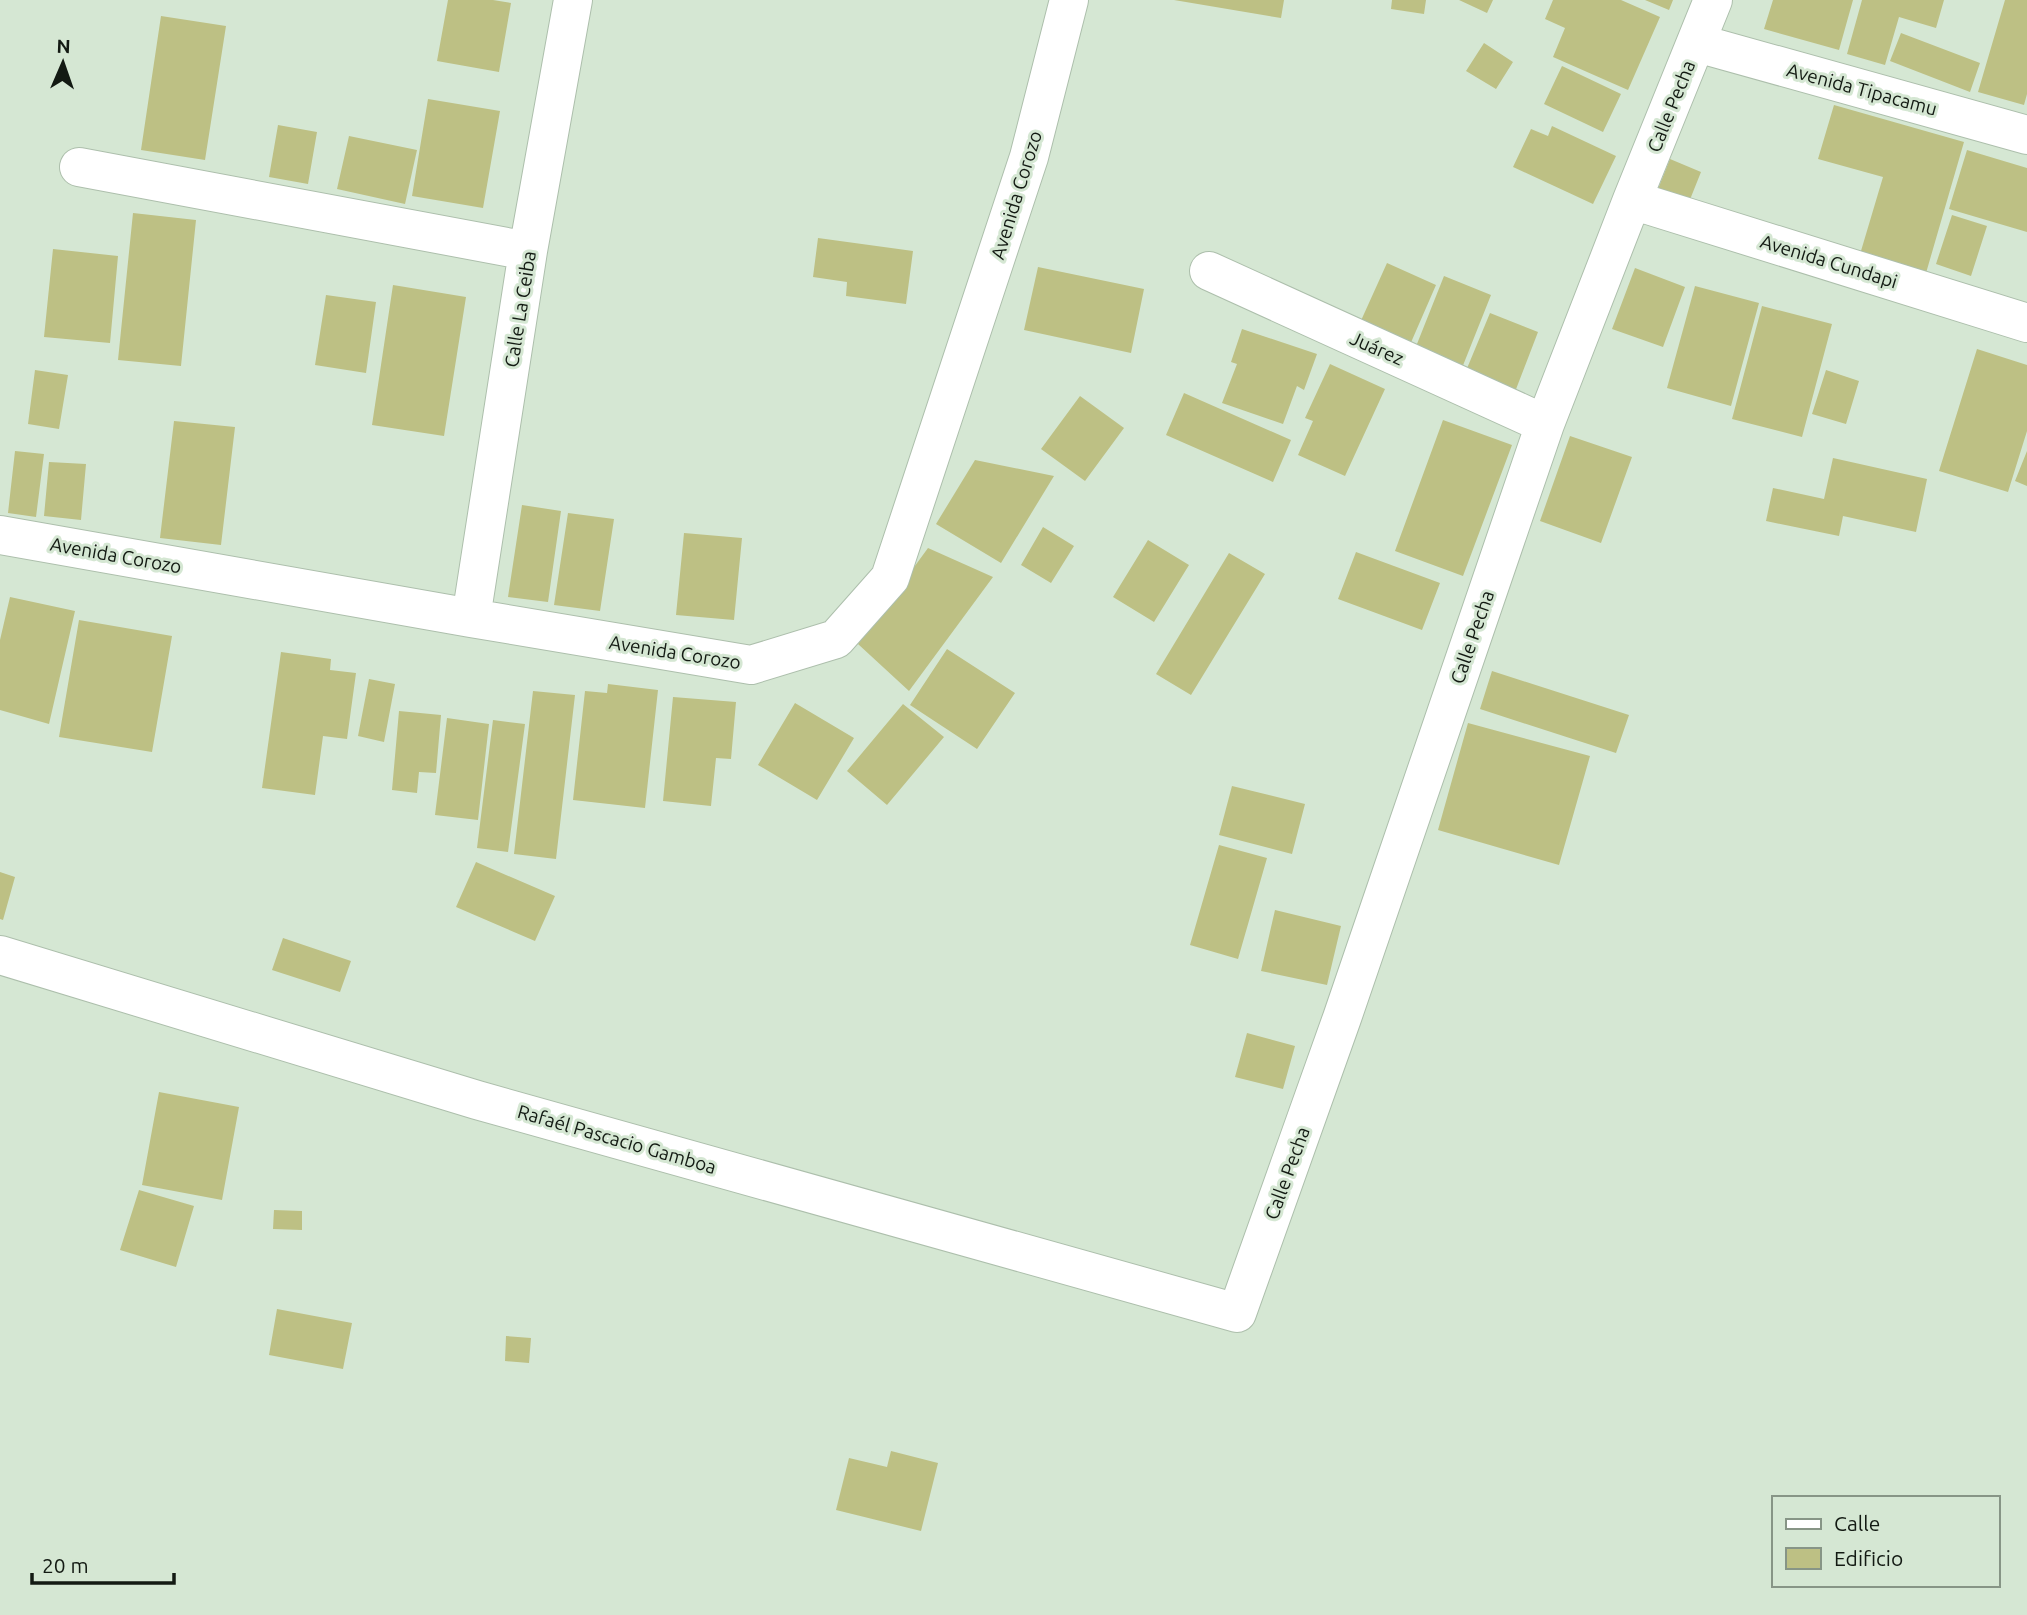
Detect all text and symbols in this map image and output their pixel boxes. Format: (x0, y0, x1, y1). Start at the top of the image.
north arrow (28, 28, 98, 98)
text: N (56, 35, 71, 57)
street label: Calle Pecha (1643, 57, 1699, 155)
street label: Avenida Tipacamu (1784, 58, 1940, 120)
street label: Avenida Corozo (986, 128, 1046, 262)
street label: Avenida Cundapi (1758, 230, 1900, 292)
street label: Calle La Ceiba (500, 249, 540, 369)
street label: Juárez (1347, 326, 1407, 370)
street label: Avenida Corozo (49, 533, 183, 577)
street label: Calle Pecha (1446, 587, 1498, 687)
street label: Avenida Corozo (608, 631, 742, 673)
street label: Rafaél Pascacio Gamboa (515, 1100, 719, 1178)
street label: Calle Pecha (1260, 1124, 1314, 1222)
legend (1772, 1496, 1999, 1587)
text: Calle (1834, 1511, 1880, 1535)
scale bar (32, 1542, 173, 1586)
text: Edificio (1834, 1546, 1903, 1570)
text: 20 m (42, 1553, 89, 1577)

